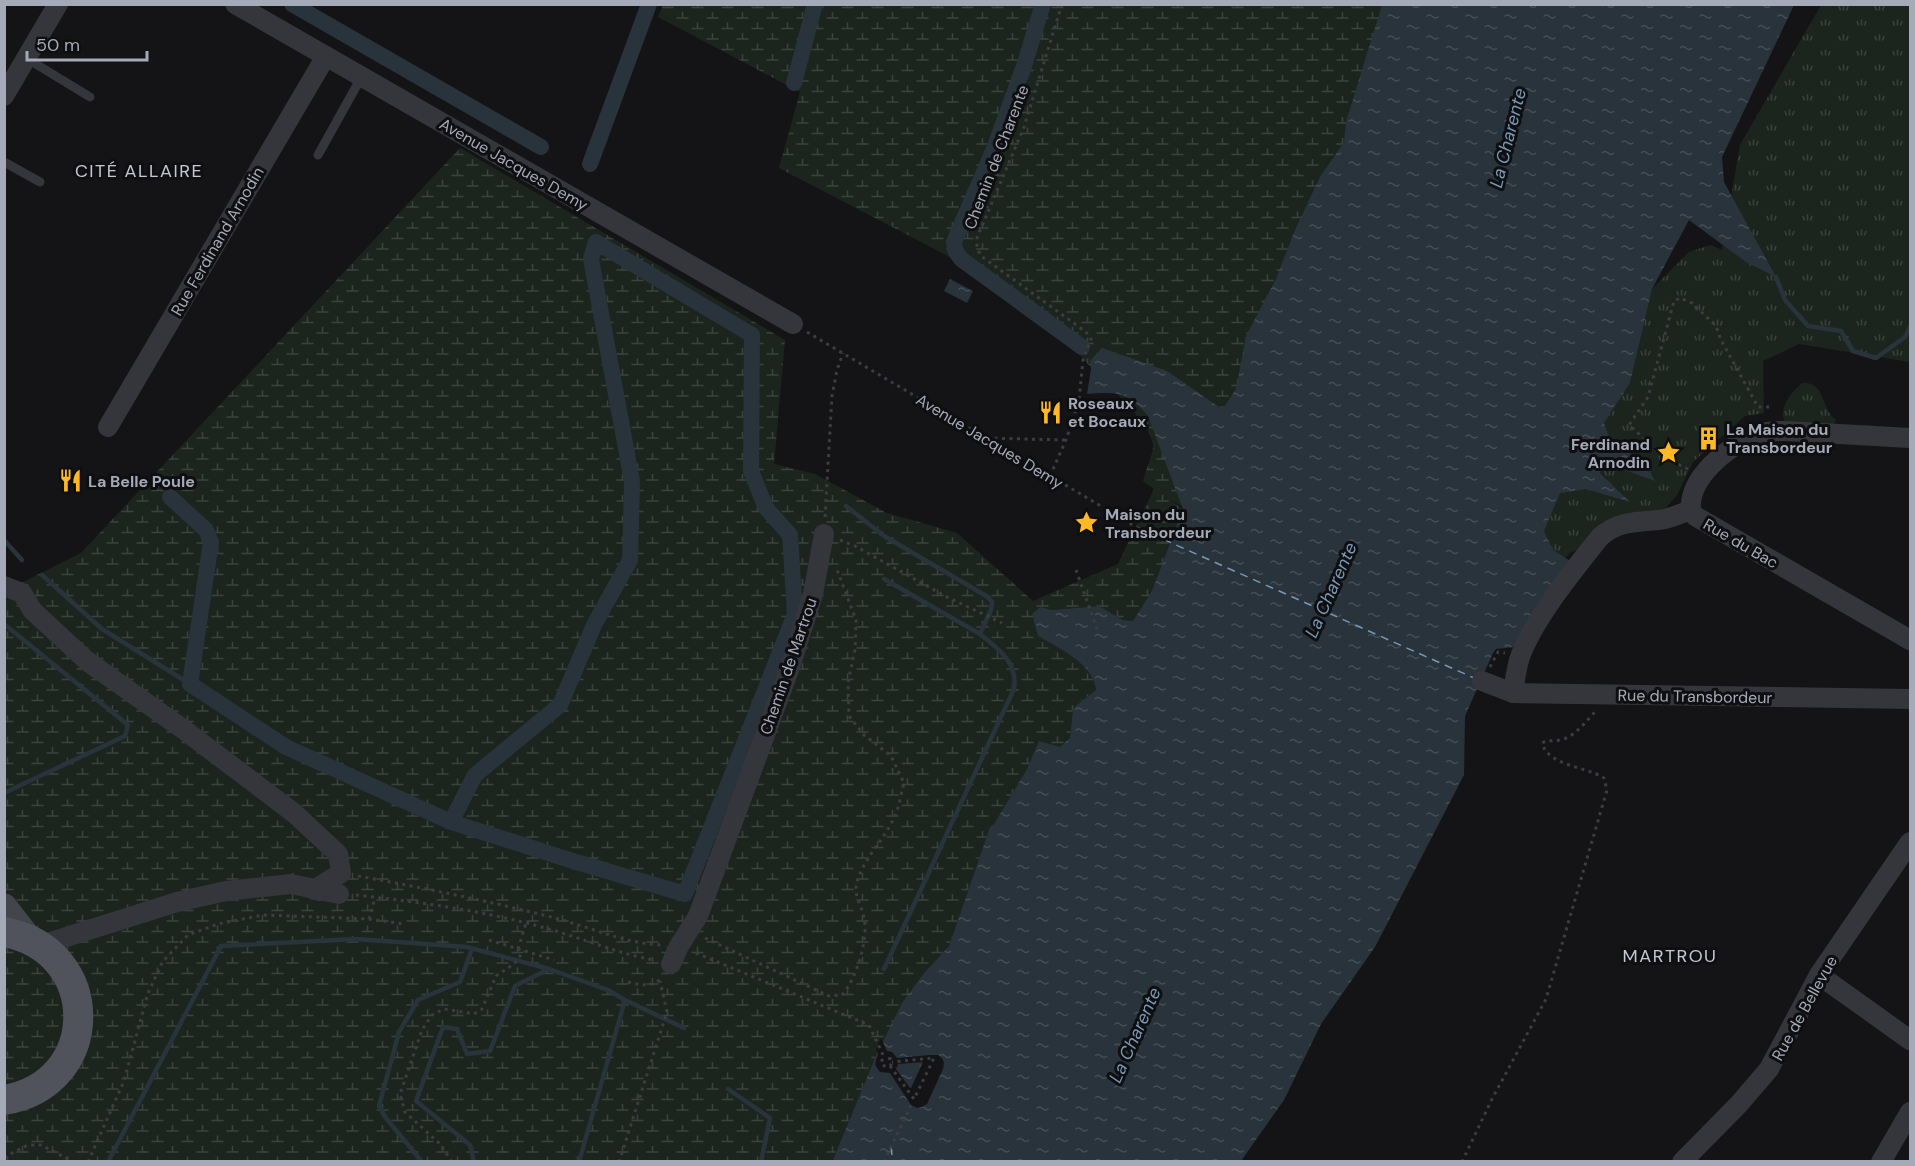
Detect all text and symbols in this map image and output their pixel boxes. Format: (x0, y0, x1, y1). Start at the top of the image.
scale bar (27, 24, 147, 62)
text: 50 m (36, 33, 80, 57)
street label: Chemin de Charente (959, 82, 1034, 232)
water label: La Charente (1484, 86, 1532, 190)
street label: Avenue Jacques Demy (436, 113, 592, 216)
district label: CITÉ ALLAIRE (75, 159, 203, 183)
street label: Rue Ferdinand Arnodin (166, 163, 269, 319)
street label: Avenue Jacques Demy (912, 389, 1067, 494)
place label: Roseaux et Bocaux (1068, 393, 1146, 432)
restaurant icon: Roseaux et Bocaux (1037, 399, 1063, 425)
place label: La Maison du Transbordeur (1726, 419, 1833, 458)
building icon: La Maison du Transbordeur (1695, 425, 1721, 451)
place label: Ferdinand Arnodin (1571, 434, 1650, 473)
place icon: Ferdinand Arnodin (1655, 440, 1681, 466)
restaurant icon: La Belle Poule (57, 468, 83, 494)
place label: La Belle Poule (88, 471, 195, 492)
place label: Maison du Transbordeur (1105, 504, 1212, 543)
place icon: Maison du Transbordeur (1074, 510, 1100, 536)
street label: Rue du Bac (1700, 514, 1782, 573)
water label: La Charente (1299, 539, 1363, 641)
street label: Chemin de Martrou (755, 595, 822, 737)
street label: Rue du Transbordeur (1617, 685, 1773, 708)
district label: MARTROU (1623, 944, 1717, 968)
street label: Rue de Bellevue (1767, 952, 1842, 1064)
water label: La Charente (1103, 984, 1167, 1086)

